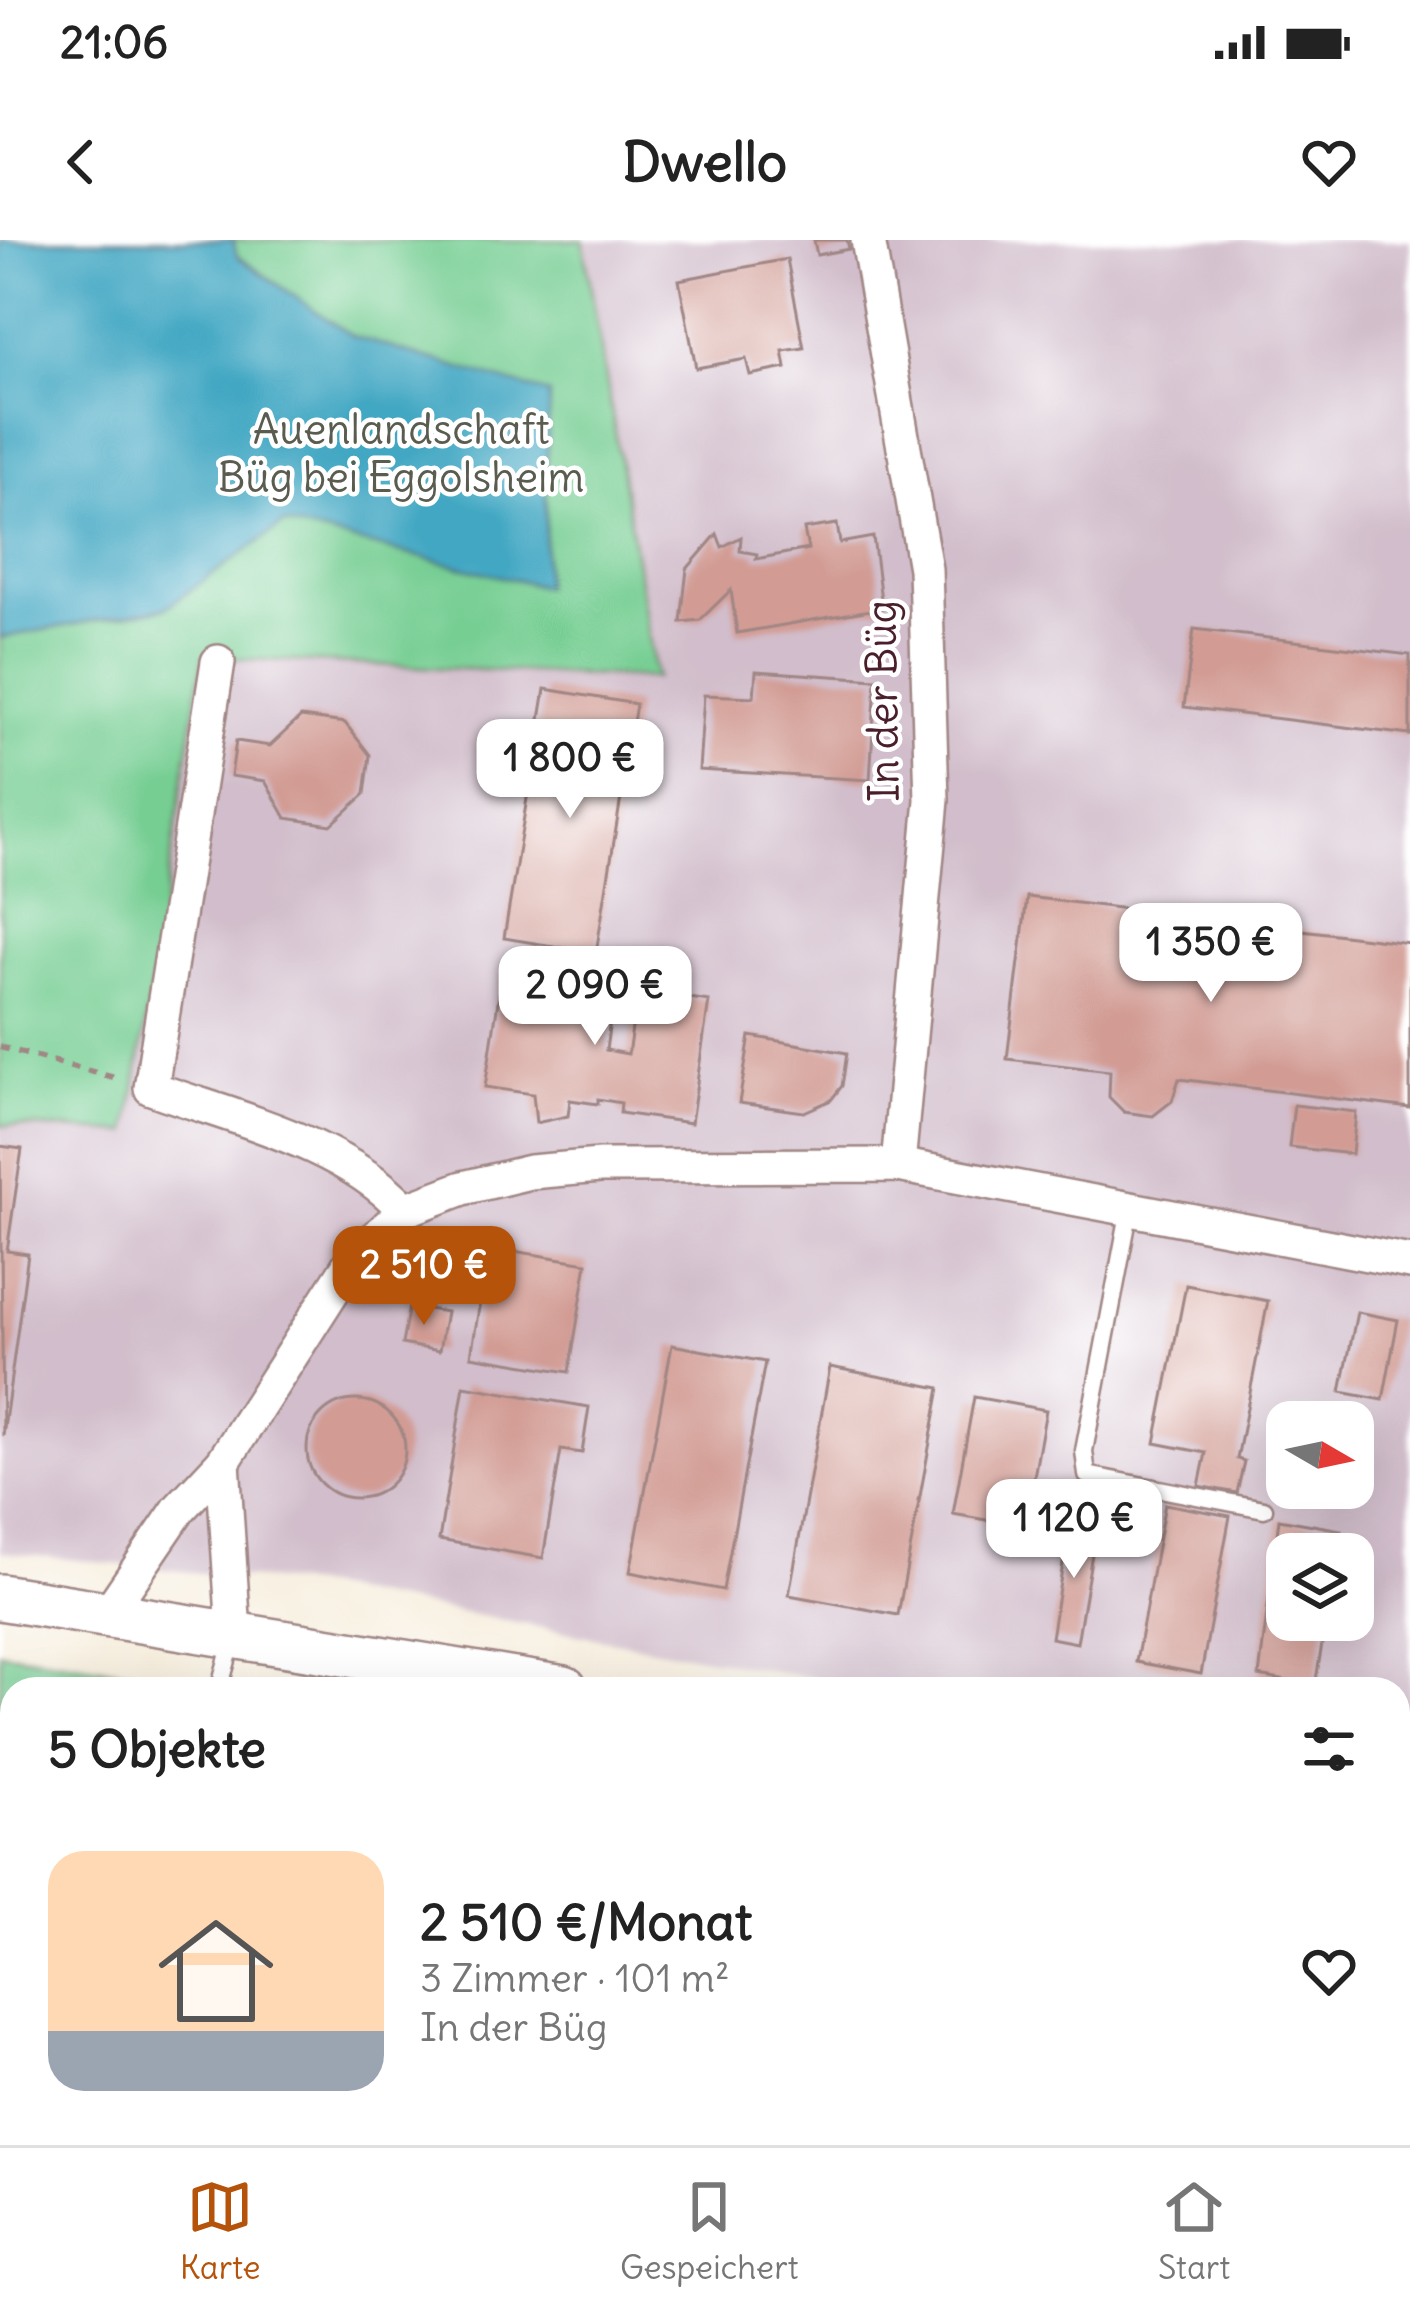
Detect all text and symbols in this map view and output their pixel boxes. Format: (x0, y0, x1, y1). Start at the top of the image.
text: 21:06 (60, 14, 168, 70)
text: Dwello (623, 128, 787, 196)
icon: back (48, 129, 114, 195)
icon: heart (1296, 129, 1362, 195)
park label: Auenlandschaft Büg bei Eggolsheim (218, 403, 584, 503)
street label: In der Büg (854, 600, 910, 802)
pin: 1 800 € (459, 719, 681, 821)
text: 1 800 € (504, 733, 636, 782)
pin: 1 350 € (1100, 903, 1322, 1005)
text: 1 350 € (1146, 917, 1276, 966)
pin: 2 090 € (484, 946, 706, 1048)
text: 2 090 € (526, 960, 664, 1009)
pin: 2 510 € (313, 1226, 535, 1328)
text: 2 510 € (360, 1240, 488, 1289)
north arrow (1266, 1401, 1374, 1509)
map controls (1266, 1401, 1374, 1641)
pin: 1 120 € (963, 1479, 1185, 1581)
text: 1 120 € (1013, 1493, 1135, 1542)
button: layers (1266, 1533, 1374, 1641)
icon: filters (1296, 1716, 1362, 1782)
text: 5 Objekte (48, 1717, 266, 1781)
text: 2 510 €/Monat (420, 1890, 752, 1954)
icon: home (144, 1899, 288, 2043)
icon: heart (1296, 1938, 1362, 2004)
text: 3 Zimmer · 101 m² (420, 1954, 730, 2003)
text: In der Büg (420, 2003, 607, 2052)
tab: Karte (180, 2174, 261, 2288)
tab: Gespeichert (620, 2174, 799, 2288)
tab: Start (1158, 2174, 1230, 2288)

